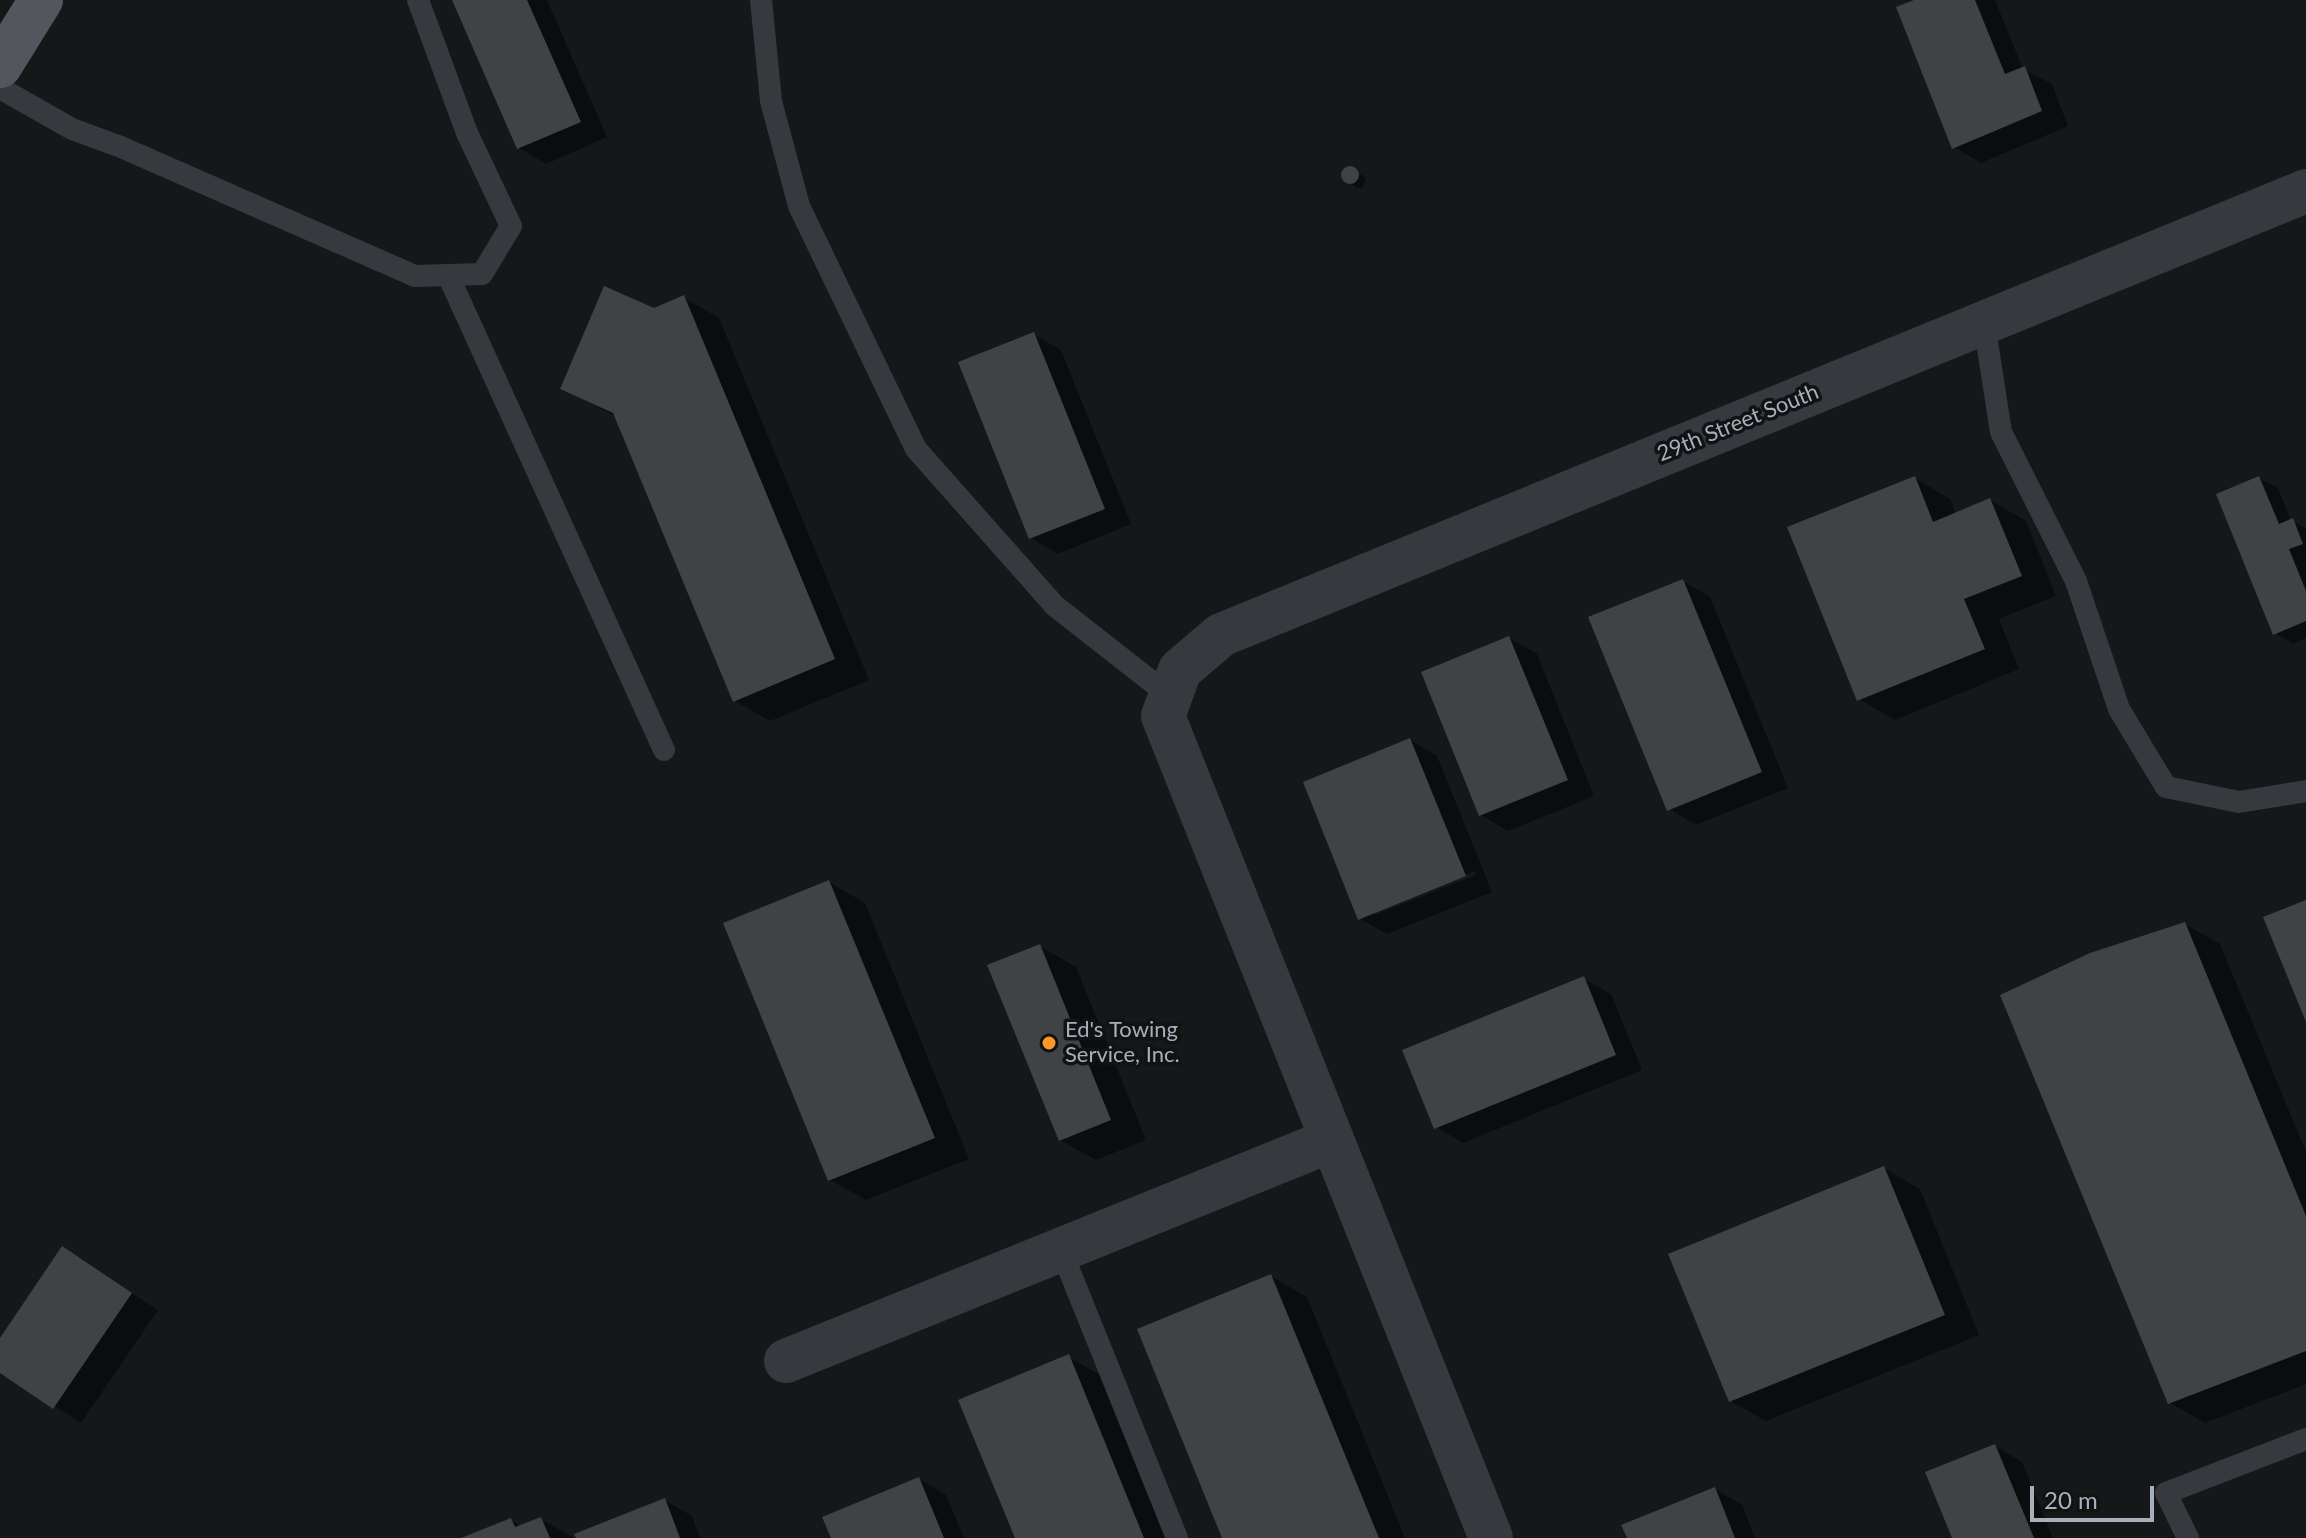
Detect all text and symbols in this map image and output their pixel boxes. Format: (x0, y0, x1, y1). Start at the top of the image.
street label: 29th Street South (1653, 379, 1823, 467)
place label: Ed's Towing Service, Inc. (1065, 1017, 1180, 1068)
marker: Ed's Towing Service, Inc. (1040, 1034, 1058, 1052)
scale bar (2034, 1470, 2158, 1520)
text: 20 m (2044, 1485, 2098, 1514)

